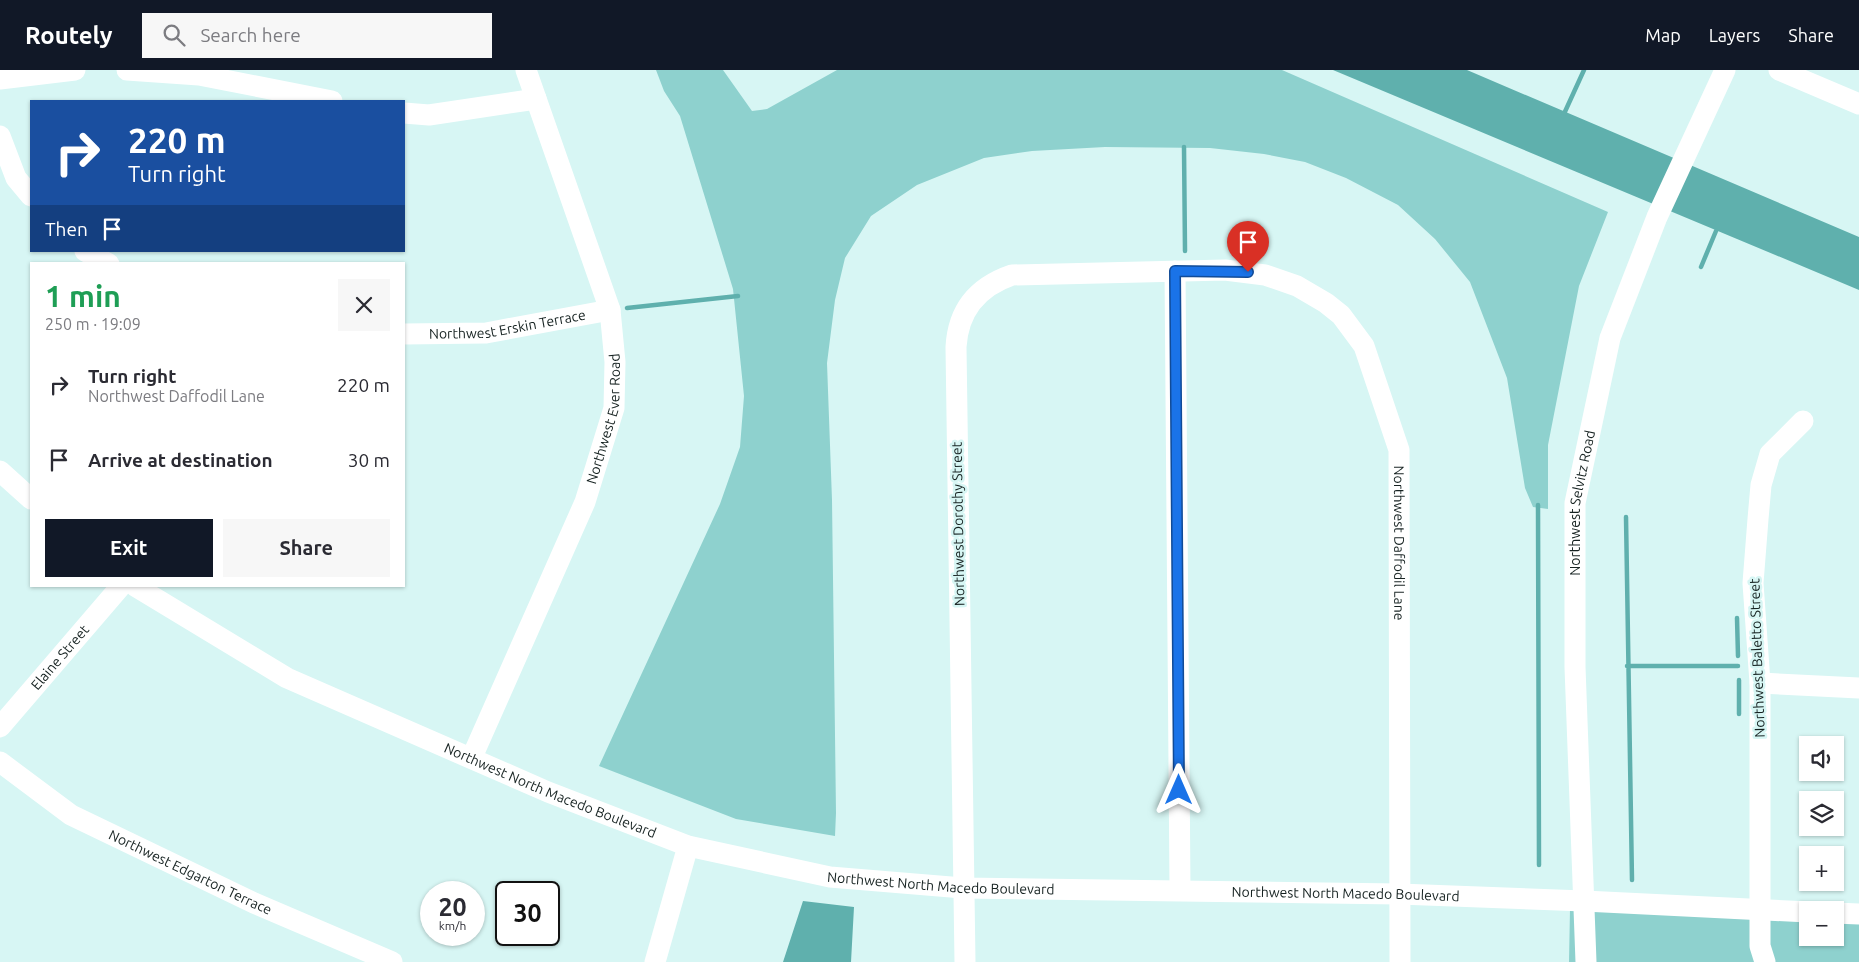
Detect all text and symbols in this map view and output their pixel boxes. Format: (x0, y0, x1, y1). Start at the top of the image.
search box (142, 13, 492, 58)
icon: search (160, 21, 188, 49)
text: Routely (25, 22, 112, 49)
text: Search here (200, 24, 301, 46)
text: Map (1645, 25, 1681, 45)
text: Layers (1709, 25, 1760, 45)
text: Share (1788, 25, 1834, 45)
icon: right (45, 120, 110, 185)
text: 220 m (128, 120, 226, 160)
text: Turn right (128, 161, 226, 186)
icon: arrive (98, 215, 126, 243)
text: Then (45, 218, 88, 240)
pin (1227, 221, 1269, 272)
icon: arrive (1234, 228, 1262, 256)
text: 1 min (45, 279, 121, 313)
button: close (338, 279, 390, 331)
street label: Northwest Erskin Terrace (429, 307, 587, 342)
text: 250 m · 19:09 (45, 315, 141, 333)
street label: Northwest Ever Road (583, 353, 623, 486)
text: Turn right (88, 365, 176, 387)
icon: right (45, 371, 73, 399)
text: 220 m (337, 374, 390, 396)
text: Northwest Daffodil Lane (88, 387, 265, 405)
street label: Northwest Selvitz Road (1567, 429, 1598, 576)
street label: Northwest Dorothy Street (949, 441, 967, 606)
icon: arrive (45, 446, 73, 474)
text: Arrive at destination (88, 449, 273, 471)
text: 30 m (348, 449, 390, 471)
street label: Northwest Daffodil Lane (1391, 466, 1407, 620)
button: Exit (45, 519, 213, 577)
button: Share (223, 519, 390, 577)
street label: Northwest Baletto Street (1746, 578, 1768, 738)
street label: Elaine Street (28, 621, 92, 693)
map controls (1799, 736, 1844, 946)
button: sound (1799, 736, 1844, 781)
street label: Northwest North Macedo Boulevard (442, 740, 659, 841)
position arrow (1152, 763, 1204, 815)
button: layers (1799, 791, 1844, 836)
street label: Northwest Edgarton Terrace (106, 826, 274, 918)
button: + (1799, 846, 1844, 891)
street label: Northwest North Macedo Boulevard (827, 869, 1055, 897)
speed limit sign: 30 (495, 881, 560, 946)
street label: Northwest North Macedo Boulevard (1232, 884, 1460, 904)
text: 20 (438, 893, 467, 921)
button: − (1799, 901, 1844, 946)
text: km/h (439, 919, 466, 932)

